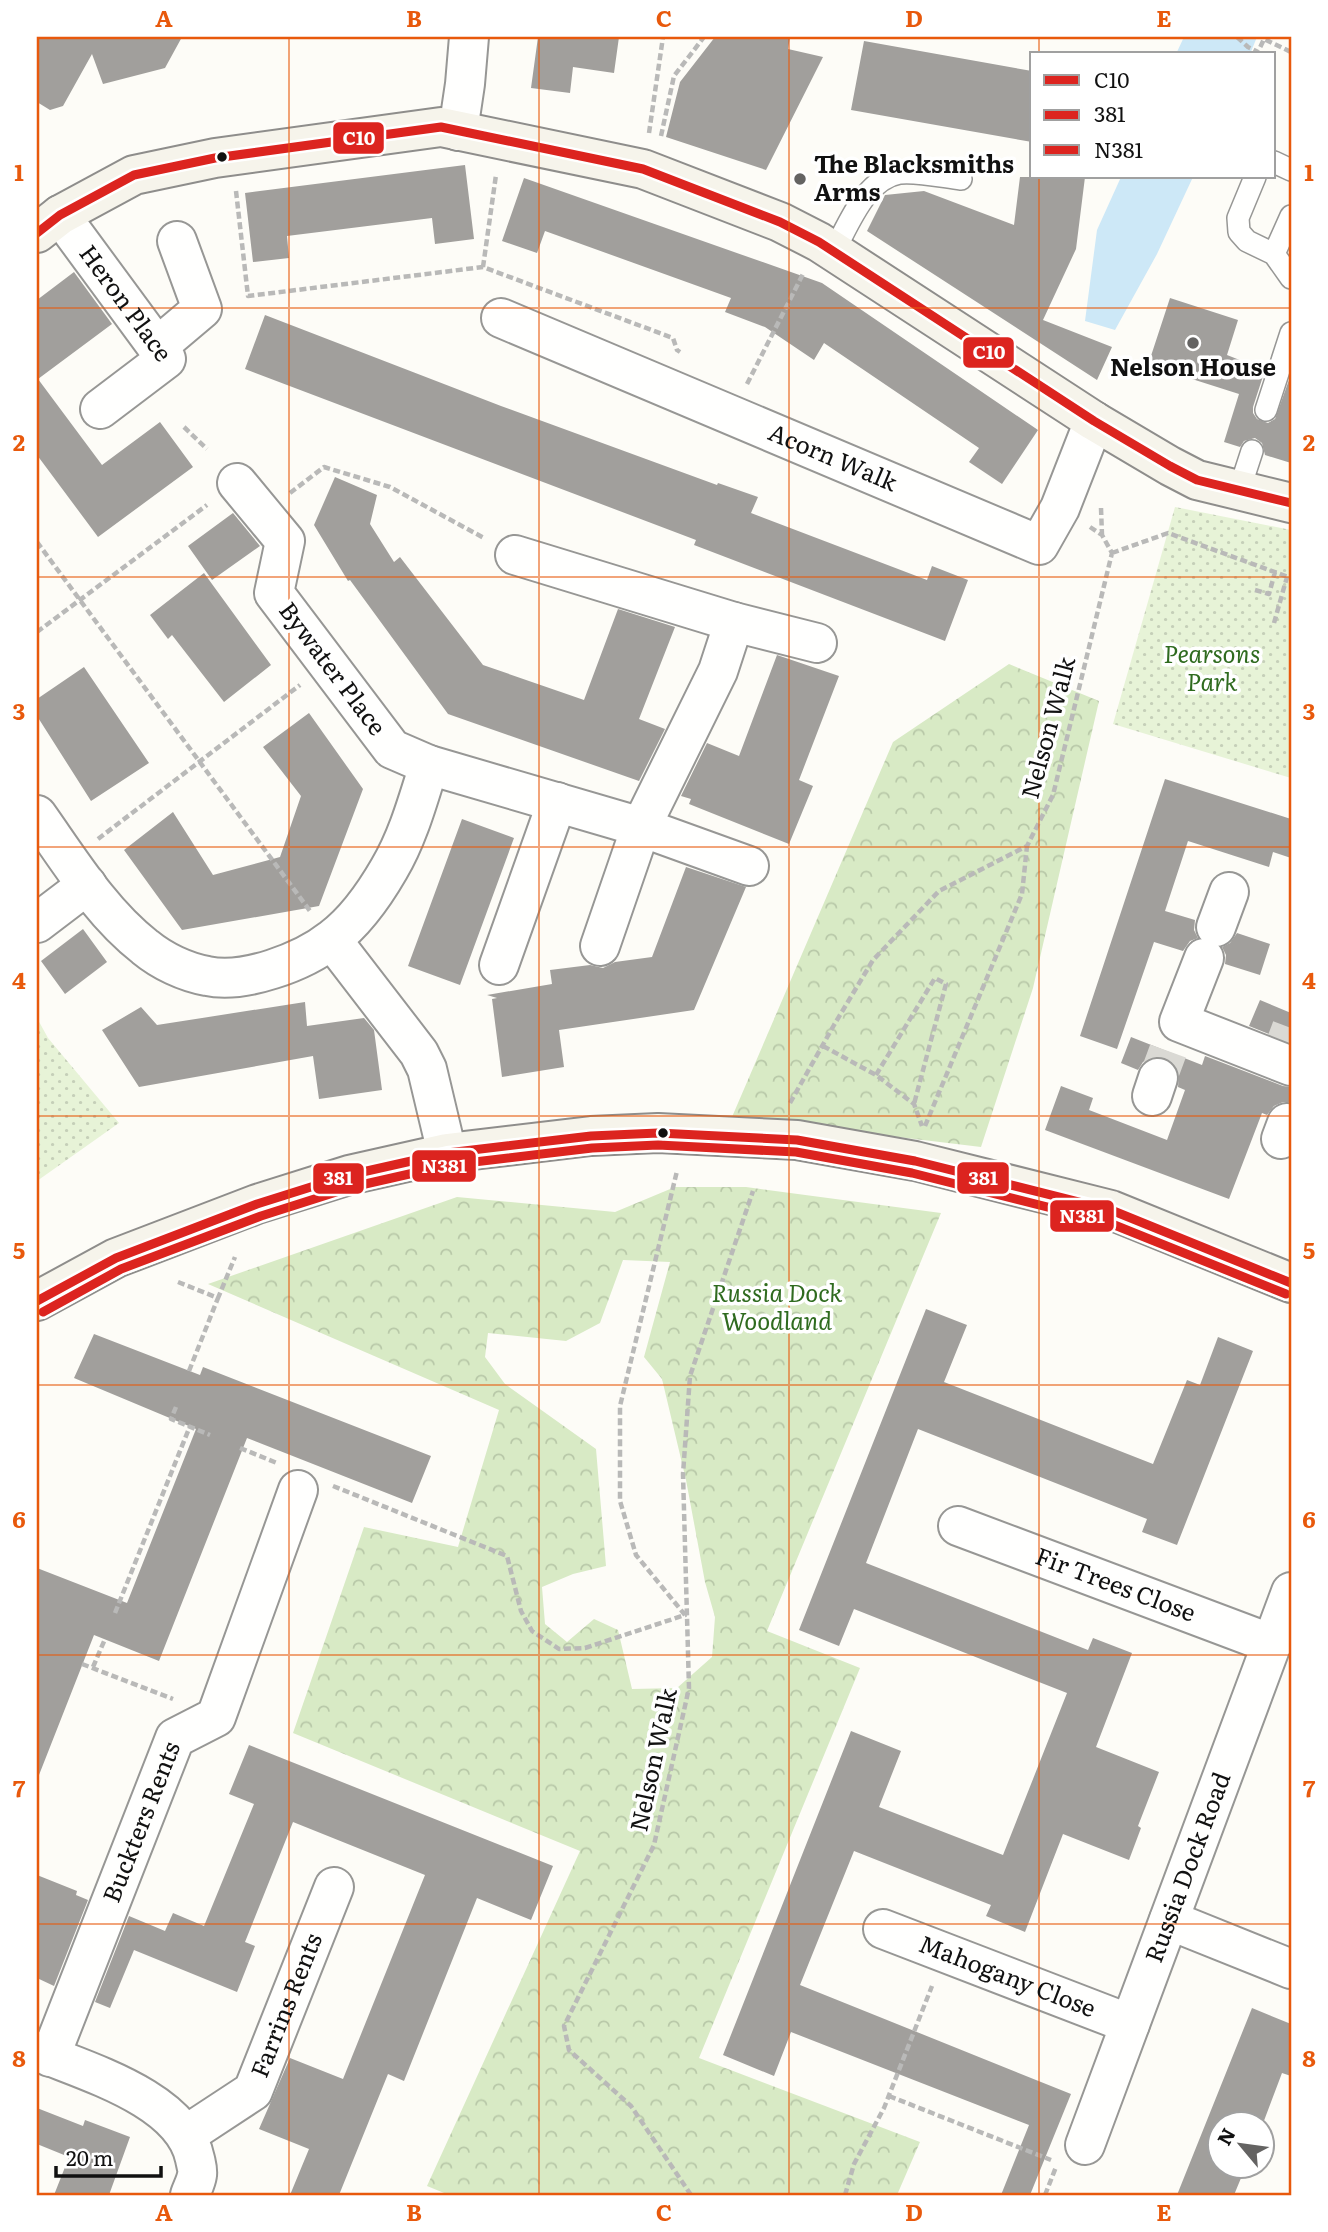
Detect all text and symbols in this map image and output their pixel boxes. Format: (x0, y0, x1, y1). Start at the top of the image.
text: A (155, 0, 173, 34)
text: B (406, 0, 422, 34)
text: C (656, 0, 672, 34)
text: D (905, 0, 923, 34)
text: E (1156, 0, 1172, 34)
legend (1030, 52, 1276, 178)
text: C10 (1094, 63, 1129, 94)
text: 381 (1094, 97, 1126, 128)
line badge: C10 (332, 121, 385, 155)
text: C10 (342, 123, 376, 151)
text: N381 (1094, 133, 1143, 164)
place label: The Blacksmiths Arms (814, 145, 1014, 208)
unlabelled marker (215, 150, 229, 164)
text: 1 (14, 154, 24, 188)
text: 1 (1304, 154, 1314, 188)
marker: The Blacksmiths Arms (792, 171, 808, 187)
street label: Heron Place (72, 236, 182, 368)
marker: Nelson House (1185, 335, 1201, 351)
line badge: C10 (962, 336, 1015, 369)
text: C10 (972, 337, 1006, 365)
place label: Nelson House (1110, 348, 1276, 383)
street label: Acorn Walk (764, 413, 904, 498)
text: 2 (13, 424, 25, 458)
text: 2 (1303, 424, 1315, 458)
street label: Bywater Place (272, 593, 396, 742)
park label: Pearsons Park (1164, 635, 1260, 698)
street label: Nelson Walk (1011, 652, 1082, 802)
text: 3 (13, 693, 25, 727)
text: 3 (1303, 693, 1315, 727)
text: 4 (12, 962, 26, 996)
text: 4 (1302, 962, 1316, 996)
unlabelled marker (656, 1126, 670, 1140)
line badge: N381 (411, 1149, 477, 1183)
text: N381 (421, 1151, 467, 1179)
line badge: 381 (956, 1161, 1010, 1195)
line badge: 381 (312, 1162, 365, 1195)
text: 381 (323, 1163, 353, 1191)
text: 381 (968, 1163, 998, 1191)
line badge: N381 (1049, 1199, 1115, 1233)
text: N381 (1059, 1201, 1105, 1229)
text: 5 (13, 1232, 25, 1266)
text: 5 (1303, 1232, 1315, 1266)
park label: Russia Dock Woodland (712, 1274, 843, 1337)
text: 6 (12, 1501, 26, 1535)
text: 6 (1302, 1501, 1316, 1535)
street label: Fir Trees Close (1031, 1537, 1201, 1629)
street label: Nelson Walk (619, 1684, 684, 1834)
street label: Buckters Rents (92, 1736, 187, 1907)
street label: Russia Dock Road (1135, 1766, 1238, 1967)
text: 7 (13, 1770, 26, 1804)
text: 7 (1303, 1770, 1316, 1804)
street label: Mahogany Close (915, 1925, 1102, 2024)
street label: Farrins Rents (240, 1927, 329, 2082)
text: 8 (12, 2040, 26, 2074)
text: 8 (1302, 2040, 1316, 2074)
north arrow (1206, 2110, 1276, 2180)
text: N (1209, 2122, 1241, 2150)
scale bar (56, 2134, 161, 2178)
text: 20 m (66, 2141, 113, 2172)
text: A (155, 2194, 173, 2228)
text: B (406, 2194, 422, 2228)
text: C (656, 2194, 672, 2228)
text: D (905, 2194, 923, 2228)
text: E (1156, 2194, 1172, 2228)

